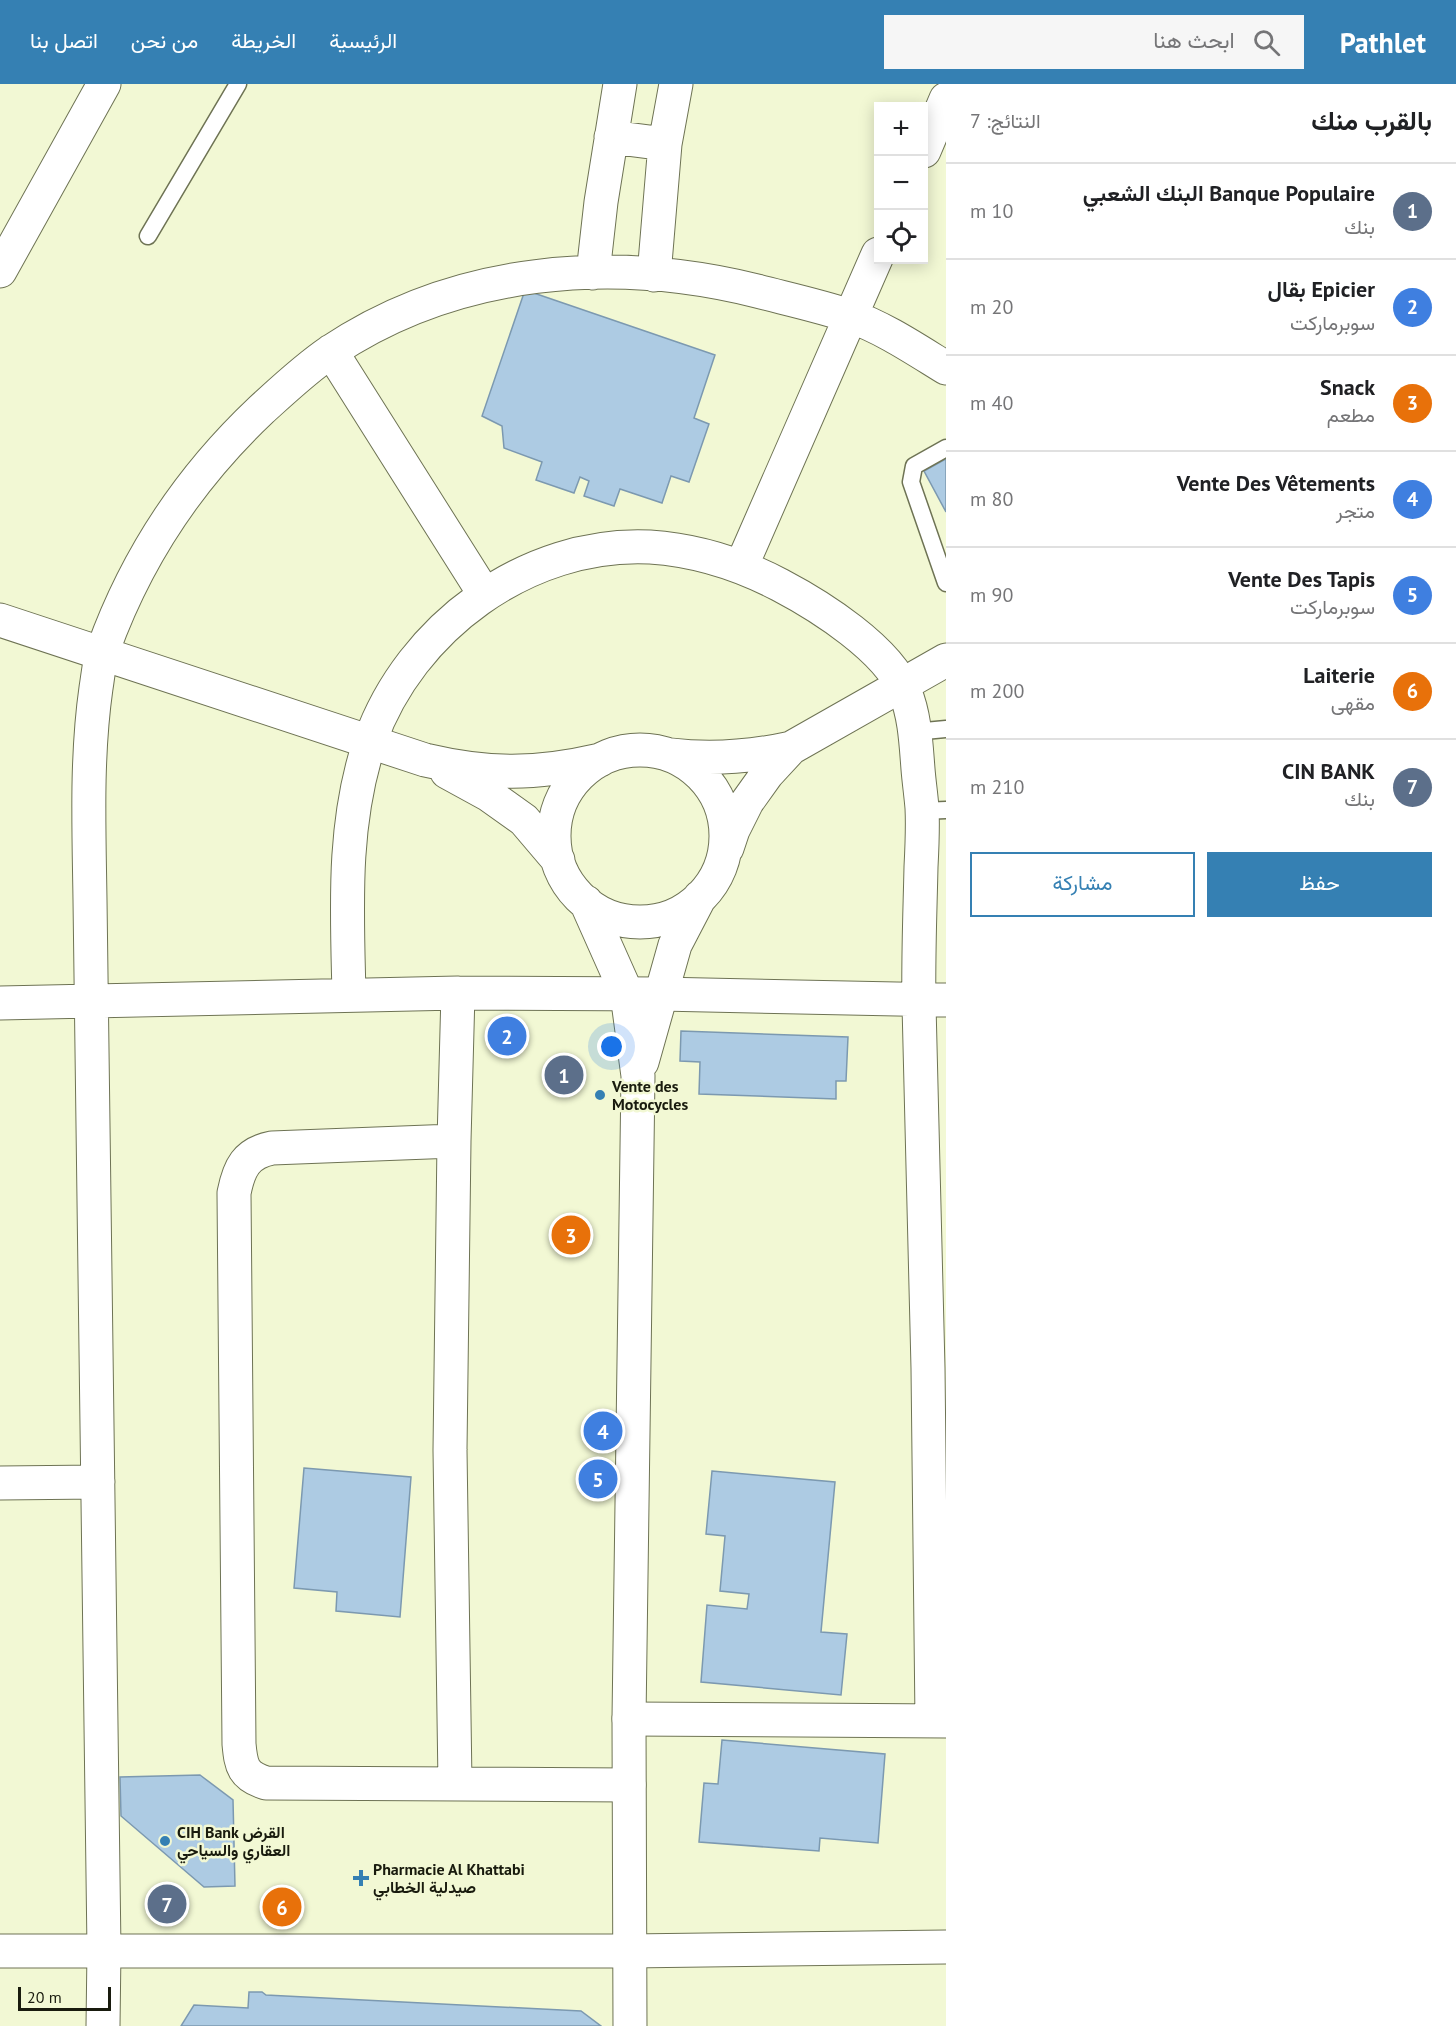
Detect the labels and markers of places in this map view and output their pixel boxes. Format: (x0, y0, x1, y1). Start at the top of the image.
pin: 2 (488, 1014, 526, 1058)
pin: 1 (544, 1052, 584, 1098)
place label: Vente des Motocycles (611, 1076, 688, 1114)
marker: Vente des Motocycles (593, 1088, 607, 1102)
pin: 3 (552, 1212, 590, 1258)
pin: 4 (584, 1408, 622, 1454)
pin: 5 (578, 1456, 618, 1502)
place label: CIH Bank القرض العقاري والسياحي (177, 1822, 290, 1864)
marker: CIH Bank القرض العقاري والسياحي (158, 1834, 172, 1848)
place label: Pharmacie Al Khattabi صيدلية الخطابي (373, 1859, 525, 1901)
marker: Pharmacie Al Khattabi صيدلية الخطابي (354, 1871, 368, 1885)
pin: 7 (148, 1882, 186, 1926)
pin: 6 (262, 1884, 302, 1930)

